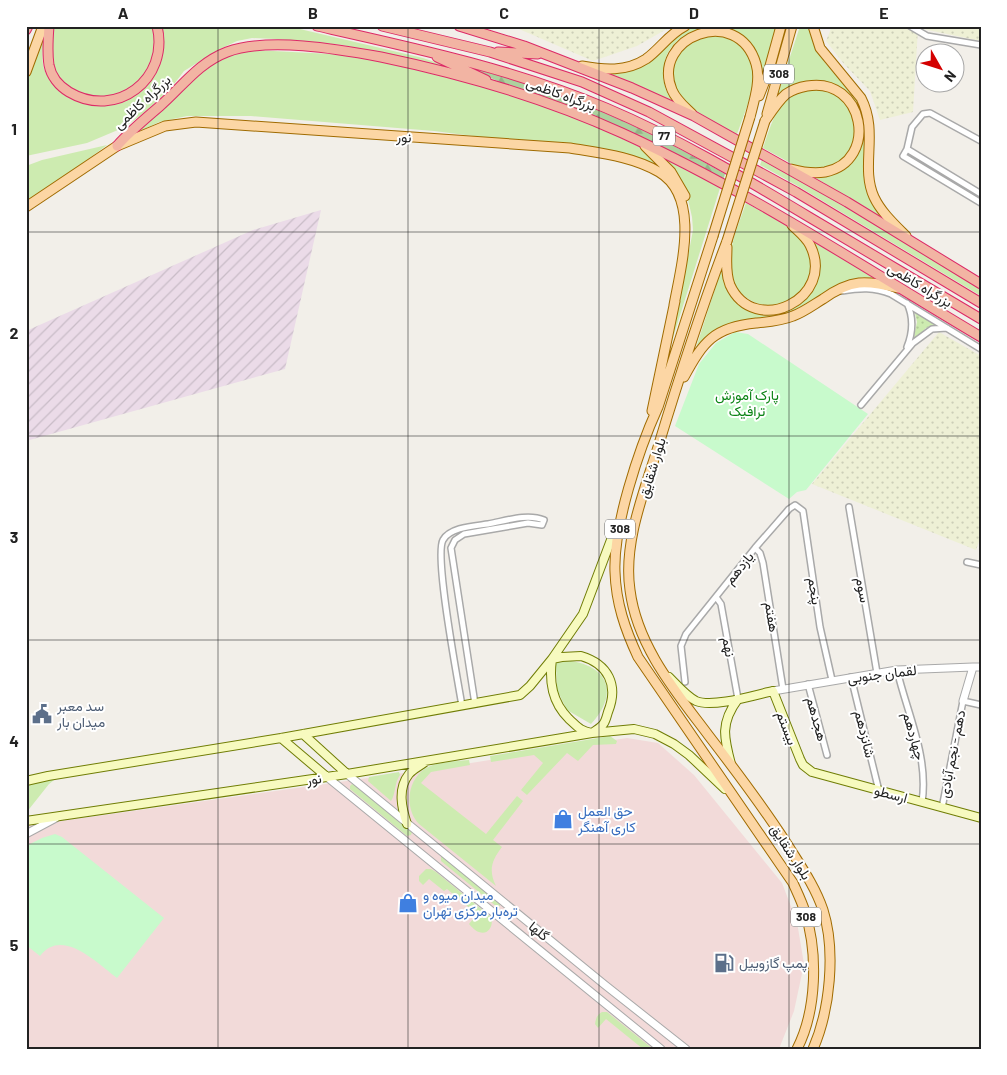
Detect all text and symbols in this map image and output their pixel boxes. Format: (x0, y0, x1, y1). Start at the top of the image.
text: A (118, 3, 129, 22)
text: B (308, 3, 318, 22)
text: C (499, 3, 509, 22)
text: D (689, 3, 699, 22)
text: E (879, 3, 889, 22)
north arrow (914, 42, 964, 92)
road number: 308 (764, 64, 794, 84)
text: N (941, 68, 960, 85)
street label: بزرگراه کاظمی (109, 71, 175, 133)
street label: بزرگراه کاظمی (524, 73, 598, 115)
text: 1 (11, 119, 17, 138)
road number: 77 (653, 126, 675, 146)
street label: نور (395, 127, 412, 147)
street label: بزرگراه کاظمی (884, 259, 956, 311)
text: 2 (10, 323, 19, 342)
park label: پارک آموزش ترافیک (715, 386, 779, 420)
street label: بلوار شقایق (634, 435, 670, 501)
road number: 308 (605, 520, 635, 538)
text: 3 (10, 527, 18, 546)
street label: یازدهم (720, 548, 758, 588)
street label: پنجم (803, 576, 826, 606)
street label: سوم (852, 576, 874, 604)
street label: هفتم (761, 600, 783, 634)
street label: نهم (718, 636, 740, 658)
street label: لقمان جنوبی (846, 661, 918, 687)
street label: هجدهم (802, 695, 832, 743)
place label: سد معبر میدان بار (56, 697, 105, 731)
public building icon: سد معبر میدان بار (31, 703, 53, 725)
street label: بیستم (772, 708, 802, 748)
street label: شانزدهم (850, 708, 880, 760)
street label: دهم - نجم آبادی (935, 708, 969, 800)
street label: چهاردهم (898, 710, 929, 762)
text: 4 (9, 731, 19, 750)
street label: نور (304, 769, 323, 789)
street label: ارسطو (872, 781, 910, 807)
place label: حق العمل کاری آهنگر (577, 802, 636, 836)
shop icon: حق العمل کاری آهنگر (552, 808, 574, 830)
street label: بلوار شقایق (766, 821, 816, 883)
place label: میدان میوه و تره‌بار مرکزی تهران (423, 886, 518, 920)
shop icon: میدان میوه و تره‌بار مرکزی تهران (397, 892, 419, 914)
road number: 308 (791, 908, 821, 926)
street label: گلها (525, 917, 553, 945)
text: 5 (10, 935, 19, 954)
fuel station icon: پمپ گازوییل (713, 952, 735, 974)
place label: پمپ گازوییل (739, 954, 808, 973)

